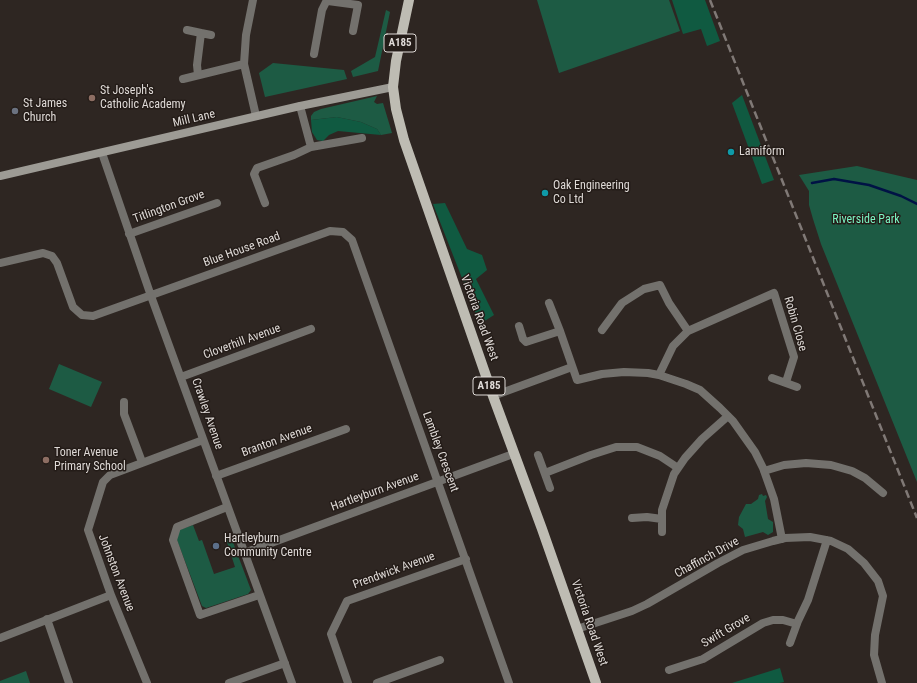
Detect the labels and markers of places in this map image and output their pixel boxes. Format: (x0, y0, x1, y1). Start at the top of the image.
place label: St Joseph's Catholic Academy (100, 84, 186, 112)
marker: St Joseph's Catholic Academy (87, 93, 97, 103)
place label: St James Church (23, 97, 67, 125)
marker: St James Church (10, 106, 20, 116)
place label: Lamiform (739, 145, 785, 159)
marker: Lamiform (726, 147, 736, 157)
place label: Oak Engineering Co Ltd (553, 179, 630, 207)
marker: Oak Engineering Co Ltd (540, 188, 550, 198)
place label: Toner Avenue Primary School (54, 446, 126, 474)
marker: Toner Avenue Primary School (41, 455, 51, 465)
place label: Hartleyburn Community Centre (224, 532, 312, 560)
marker: Hartleyburn Community Centre (211, 541, 221, 551)

